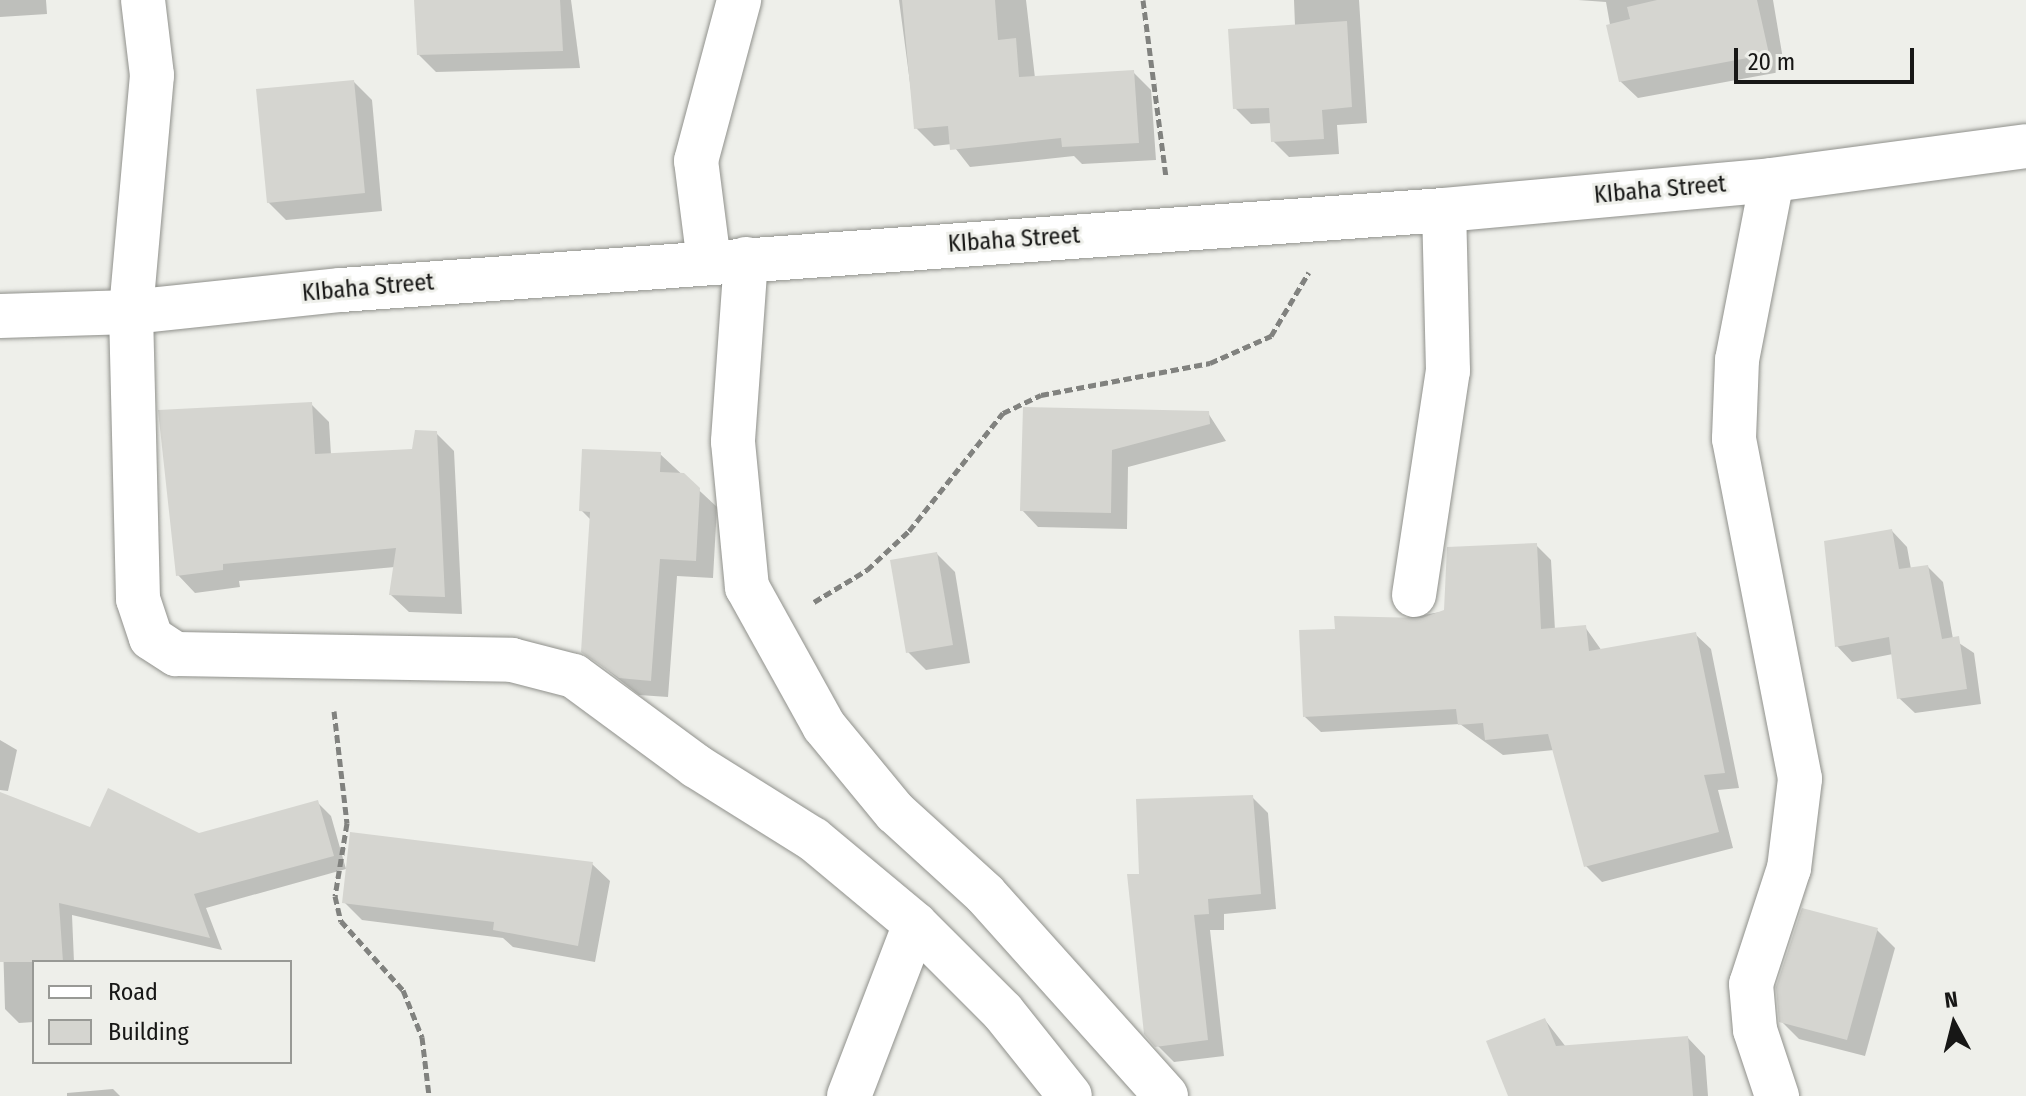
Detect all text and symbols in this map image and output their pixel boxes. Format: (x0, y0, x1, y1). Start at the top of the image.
scale bar (1738, 32, 1918, 82)
text: 20 m (1748, 48, 1795, 76)
street label: KIbaha Street (1593, 170, 1727, 210)
street label: KIbaha Street (947, 221, 1081, 259)
street label: KIbaha Street (301, 268, 435, 308)
legend (32, 960, 292, 1064)
text: Road (108, 978, 158, 1006)
north arrow (1914, 984, 1994, 1064)
text: N (1943, 985, 1959, 1014)
text: Building (108, 1018, 189, 1046)

